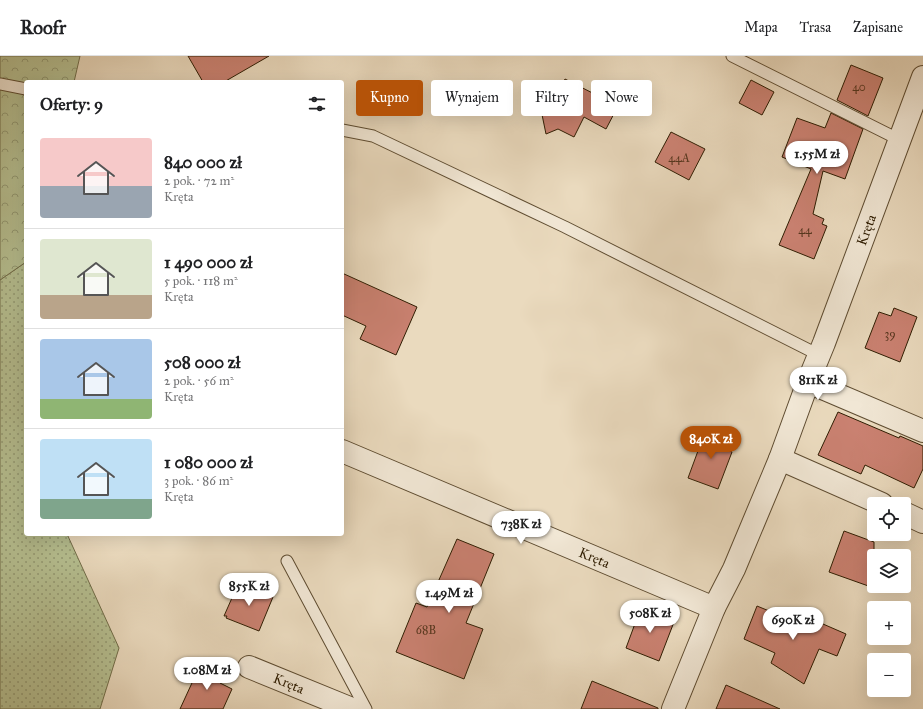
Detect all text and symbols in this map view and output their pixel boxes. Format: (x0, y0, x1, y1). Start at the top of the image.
text: Roofr (20, 16, 66, 39)
text: Mapa (744, 19, 778, 36)
text: Trasa (800, 19, 831, 36)
text: Zapisane (853, 19, 903, 36)
chip: Kupno (356, 80, 423, 116)
chip: Wynajem (431, 80, 513, 116)
chip: Filtry (521, 80, 583, 116)
chip: Nowe (591, 80, 652, 116)
house number: 40 (852, 80, 866, 94)
icon: filters (306, 93, 328, 115)
text: Oferty: 9 (40, 94, 103, 115)
pin: 1.55M zł (776, 141, 858, 175)
text: 1.55M zł (794, 146, 840, 162)
house number: 44A (668, 151, 690, 165)
text: 840 000 zł (164, 152, 242, 173)
icon: home (72, 154, 120, 202)
text: 2 pok. · 72 m² (164, 173, 234, 189)
text: Kręta (164, 189, 194, 205)
street label: Kręta (853, 212, 880, 248)
house number: 44 (798, 223, 812, 237)
text: 1 490 000 zł (164, 252, 252, 273)
icon: home (72, 255, 120, 303)
text: 5 pok. · 118 m² (164, 273, 238, 289)
text: Kręta (164, 289, 194, 305)
house number: 39 (884, 327, 896, 341)
text: 508 000 zł (164, 352, 240, 373)
icon: home (72, 355, 120, 403)
pin: 811K zł (781, 367, 855, 401)
text: 811K zł (799, 372, 837, 388)
text: 2 pok. · 56 m² (164, 373, 234, 389)
text: Kręta (164, 389, 194, 405)
pin: 840K zł (674, 426, 748, 460)
text: 840K zł (689, 431, 733, 447)
text: 1 080 000 zł (164, 452, 253, 473)
icon: home (72, 455, 120, 503)
text: 3 pok. · 86 m² (164, 473, 233, 489)
text: Kręta (164, 489, 194, 505)
map controls (867, 497, 911, 697)
button: locate (867, 497, 911, 541)
pin: 738K zł (484, 511, 558, 545)
text: 738K zł (501, 516, 541, 532)
street label: Kręta (576, 544, 612, 572)
button: layers (867, 549, 911, 593)
pin: 855K zł (212, 573, 286, 607)
text: 855K zł (229, 578, 269, 594)
pin: 1.49M zł (408, 580, 490, 614)
text: 1.49M zł (425, 585, 473, 601)
pin: 508K zł (613, 600, 687, 634)
button: + (867, 601, 911, 645)
text: 508K zł (629, 605, 671, 621)
pin: 690K zł (756, 607, 830, 641)
text: 690K zł (772, 612, 814, 628)
house number: 68B (416, 623, 436, 637)
button: − (867, 653, 911, 697)
pin: 1.08M zł (166, 657, 248, 691)
text: 1.08M zł (183, 662, 231, 678)
street label: Kręta (271, 669, 307, 697)

